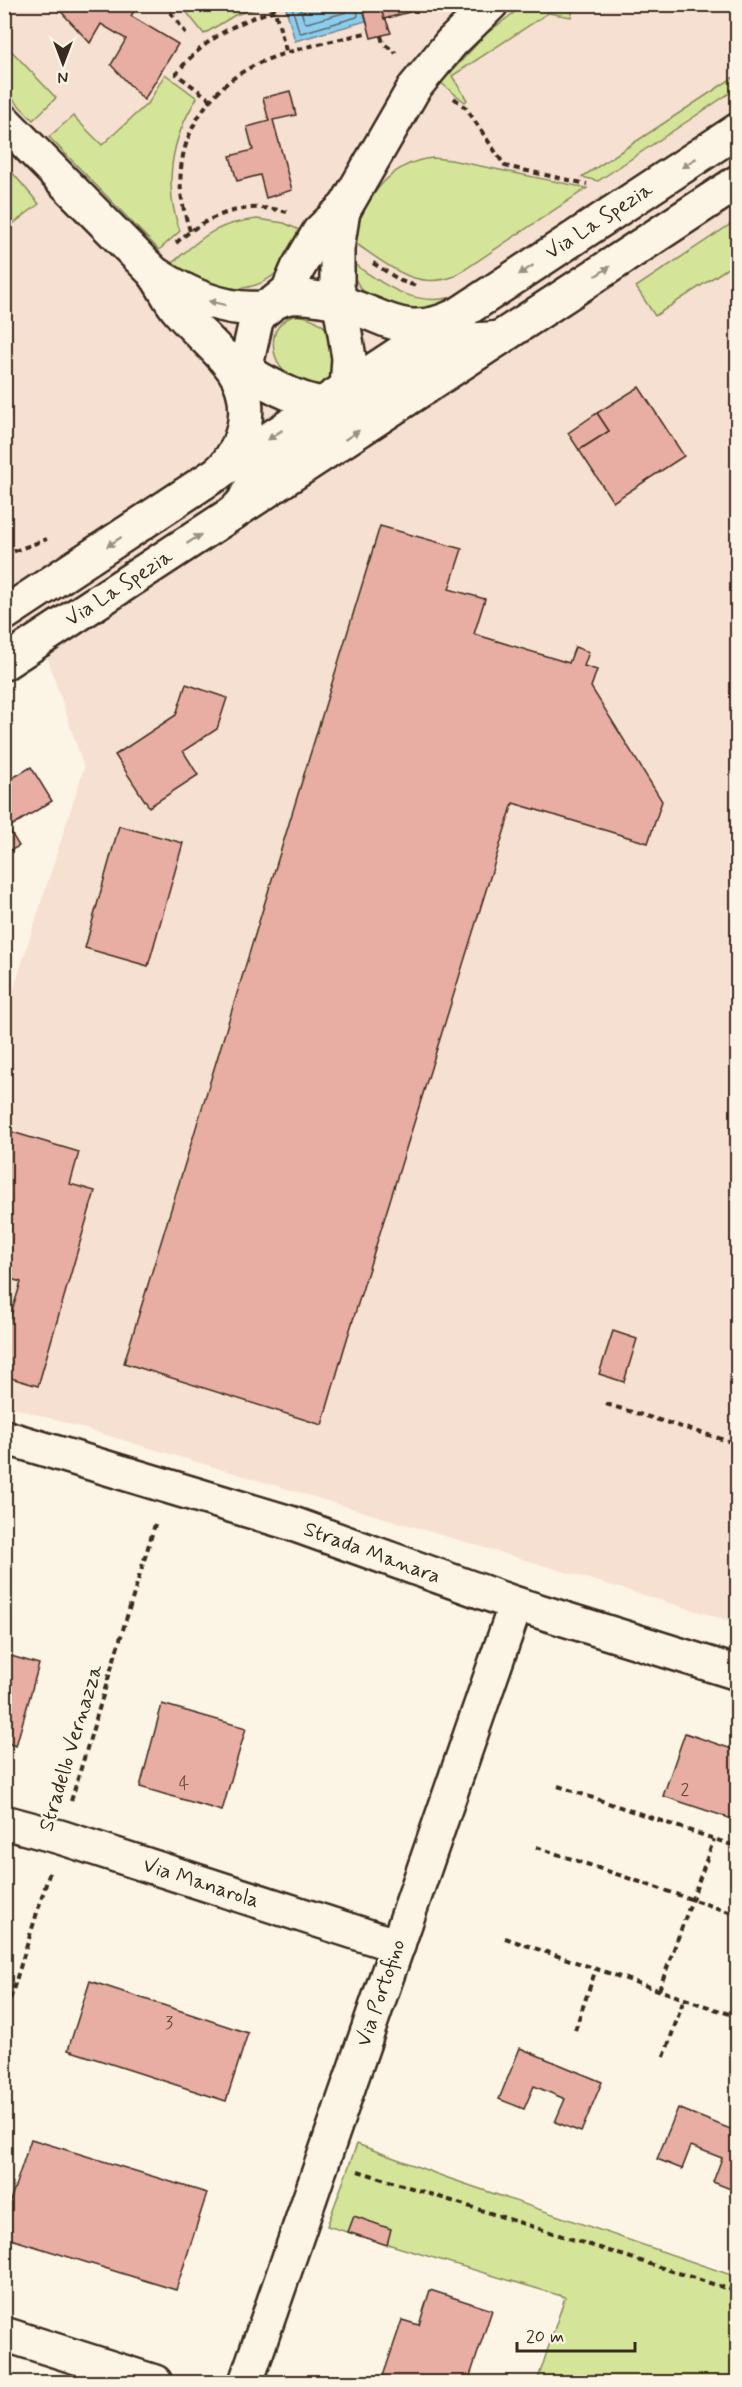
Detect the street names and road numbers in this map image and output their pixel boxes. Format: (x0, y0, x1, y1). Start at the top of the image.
street label: Via La Spezia (540, 176, 658, 266)
street label: Via La Spezia (60, 543, 178, 633)
street label: Strada Manara (300, 1515, 444, 1591)
street label: Stradello Vernazza (32, 1661, 110, 1835)
street label: Via Manarola (139, 1851, 263, 1915)
street label: Via Portofino (350, 1936, 412, 2050)

